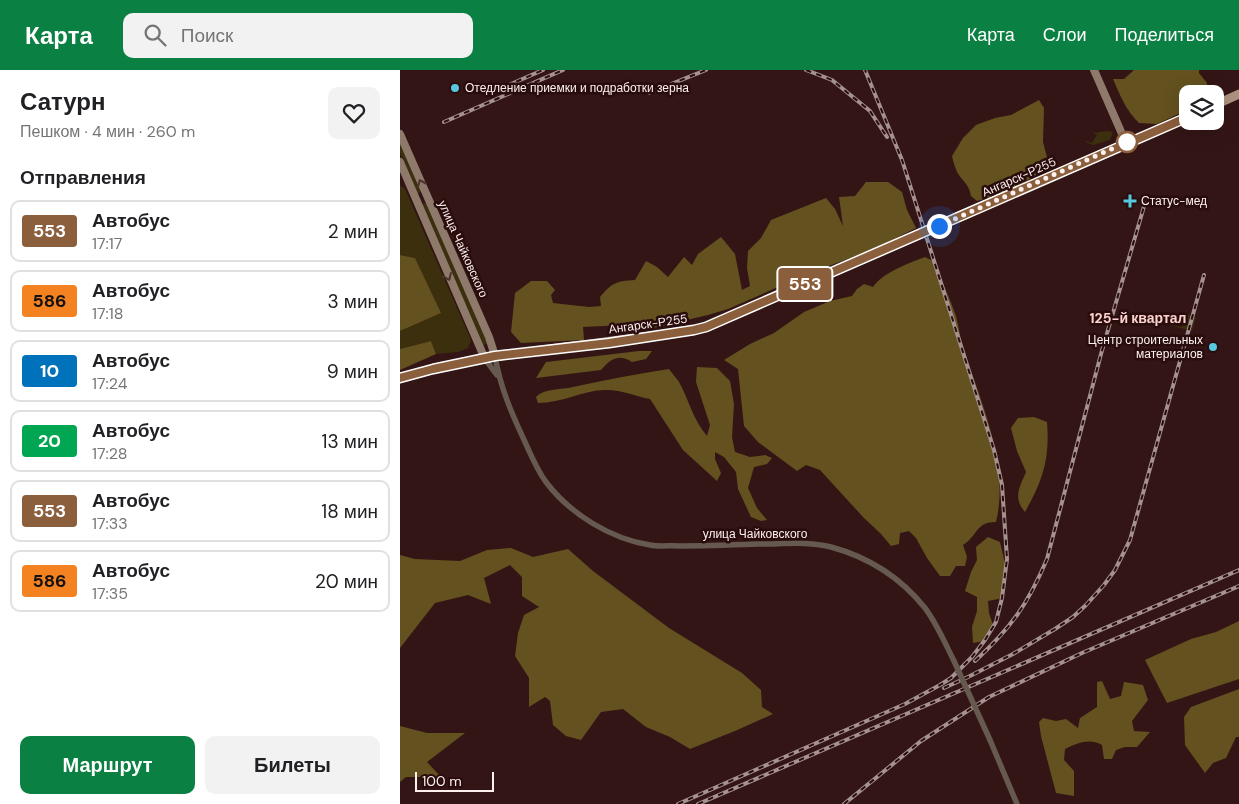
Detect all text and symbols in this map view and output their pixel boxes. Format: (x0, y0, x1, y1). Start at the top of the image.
search box (123, 13, 473, 58)
text: Карта (25, 20, 93, 51)
icon: search (141, 21, 169, 49)
text: Поиск (181, 23, 233, 48)
text: Карта (967, 23, 1015, 47)
text: Слои (1043, 23, 1087, 47)
text: Поделиться (1115, 23, 1214, 47)
place label: Отедление приемки и подработки зерна (465, 80, 689, 96)
marker: Отедление приемки и подработки зерна (449, 82, 461, 94)
map controls (1179, 85, 1224, 130)
button: layers (1179, 85, 1224, 130)
text: Сатурн (20, 86, 106, 117)
button: heart (328, 87, 380, 139)
text: Пешком · 4 мин · 260 m (20, 121, 195, 142)
unlabelled marker (1116, 131, 1138, 153)
street label: Ангарск-Р255 (979, 154, 1059, 200)
text: Отправления (20, 165, 146, 190)
one-way arrow (417, 179, 428, 188)
place label: Статус-мед (1141, 193, 1207, 209)
marker: Статус-мед (1123, 194, 1137, 208)
street label: улица Чайковского (434, 198, 492, 300)
text: Автобус (92, 208, 170, 233)
your location (927, 214, 952, 239)
text: 553 (33, 219, 66, 243)
text: 2 мин (328, 219, 378, 244)
text: 17:17 (92, 233, 122, 254)
line badge: 553 (776, 268, 834, 300)
one-way arrow (443, 272, 453, 280)
text: 553 (788, 272, 822, 296)
text: Автобус (92, 278, 170, 303)
text: 586 (32, 289, 67, 313)
text: 3 мин (328, 289, 378, 314)
text: 17:18 (92, 303, 124, 324)
district label: 125-й квартал (1090, 309, 1186, 327)
street label: Ангарск-Р255 (608, 311, 688, 337)
place label: Центр строительных материалов (1088, 332, 1203, 362)
marker: Центр строительных материалов (1207, 341, 1219, 353)
text: Автобус (92, 348, 170, 373)
text: 10 (40, 359, 59, 383)
text: 9 мин (327, 359, 378, 384)
text: 17:24 (92, 373, 127, 394)
text: Автобус (92, 418, 170, 443)
text: 20 (38, 429, 61, 453)
text: 13 мин (322, 429, 378, 454)
text: 17:28 (92, 443, 127, 464)
text: Автобус (92, 488, 170, 513)
text: 553 (33, 499, 66, 523)
text: 18 мин (321, 499, 378, 524)
text: 17:33 (92, 513, 128, 534)
street label: улица Чайковского (703, 526, 808, 542)
text: Автобус (92, 558, 170, 583)
text: 586 (32, 569, 67, 593)
text: 20 мин (315, 569, 378, 594)
text: 17:35 (92, 583, 128, 604)
button: Маршрут (20, 736, 195, 794)
button: Билеты (205, 736, 380, 794)
scale bar (415, 769, 494, 792)
text: 100 m (422, 772, 462, 790)

